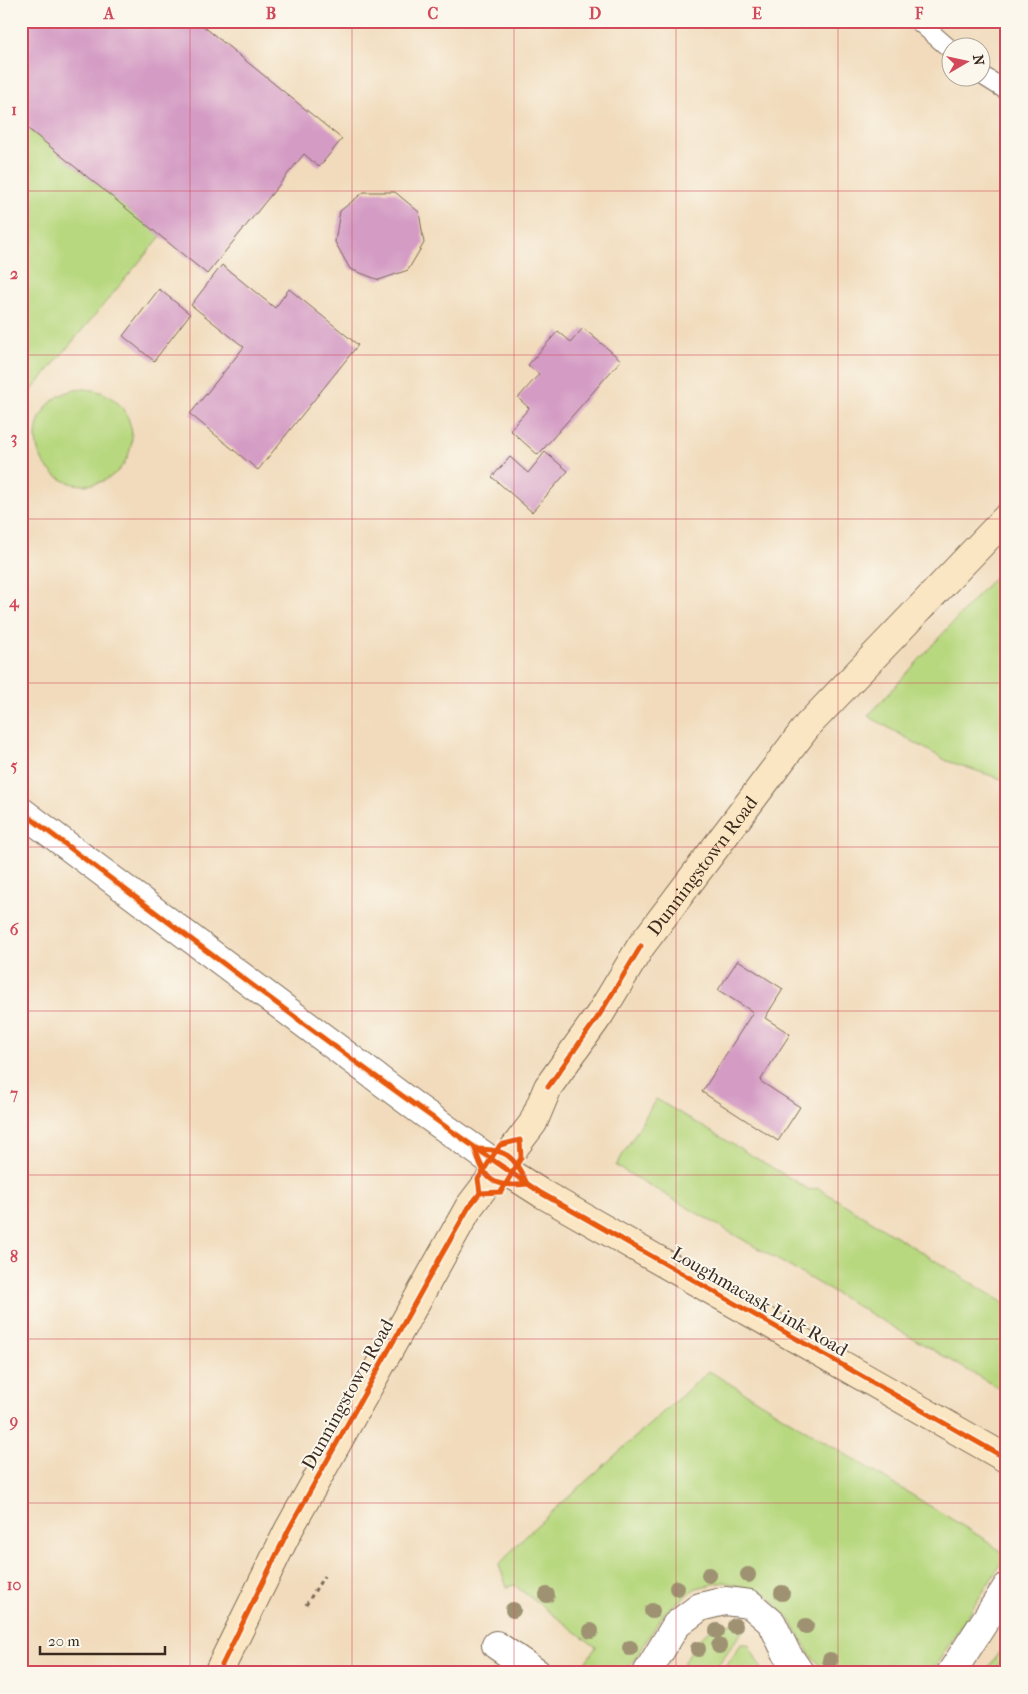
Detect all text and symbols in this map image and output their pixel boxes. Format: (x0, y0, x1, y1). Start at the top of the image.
text: A (103, 4, 115, 23)
text: B (266, 4, 276, 23)
text: C (428, 4, 439, 23)
text: D (589, 4, 601, 23)
text: E (752, 4, 762, 23)
text: F (914, 4, 924, 23)
north arrow (940, 38, 990, 88)
text: N (969, 53, 988, 67)
text: 1 (11, 100, 17, 119)
text: 2 (10, 264, 18, 283)
text: 3 (11, 428, 17, 448)
text: 4 (8, 592, 20, 612)
text: 5 (11, 756, 18, 775)
street label: Dunningstown Road (643, 792, 763, 940)
text: 6 (10, 920, 19, 939)
text: 7 (9, 1084, 18, 1103)
street label: Loughmacask Link Road (668, 1242, 852, 1362)
text: 8 (10, 1247, 18, 1266)
street label: Dunningstown Road (297, 1315, 399, 1474)
text: 9 (9, 1411, 18, 1431)
text: 10 (7, 1575, 21, 1594)
scale bar (40, 1624, 165, 1656)
text: 20 m (48, 1632, 80, 1650)

